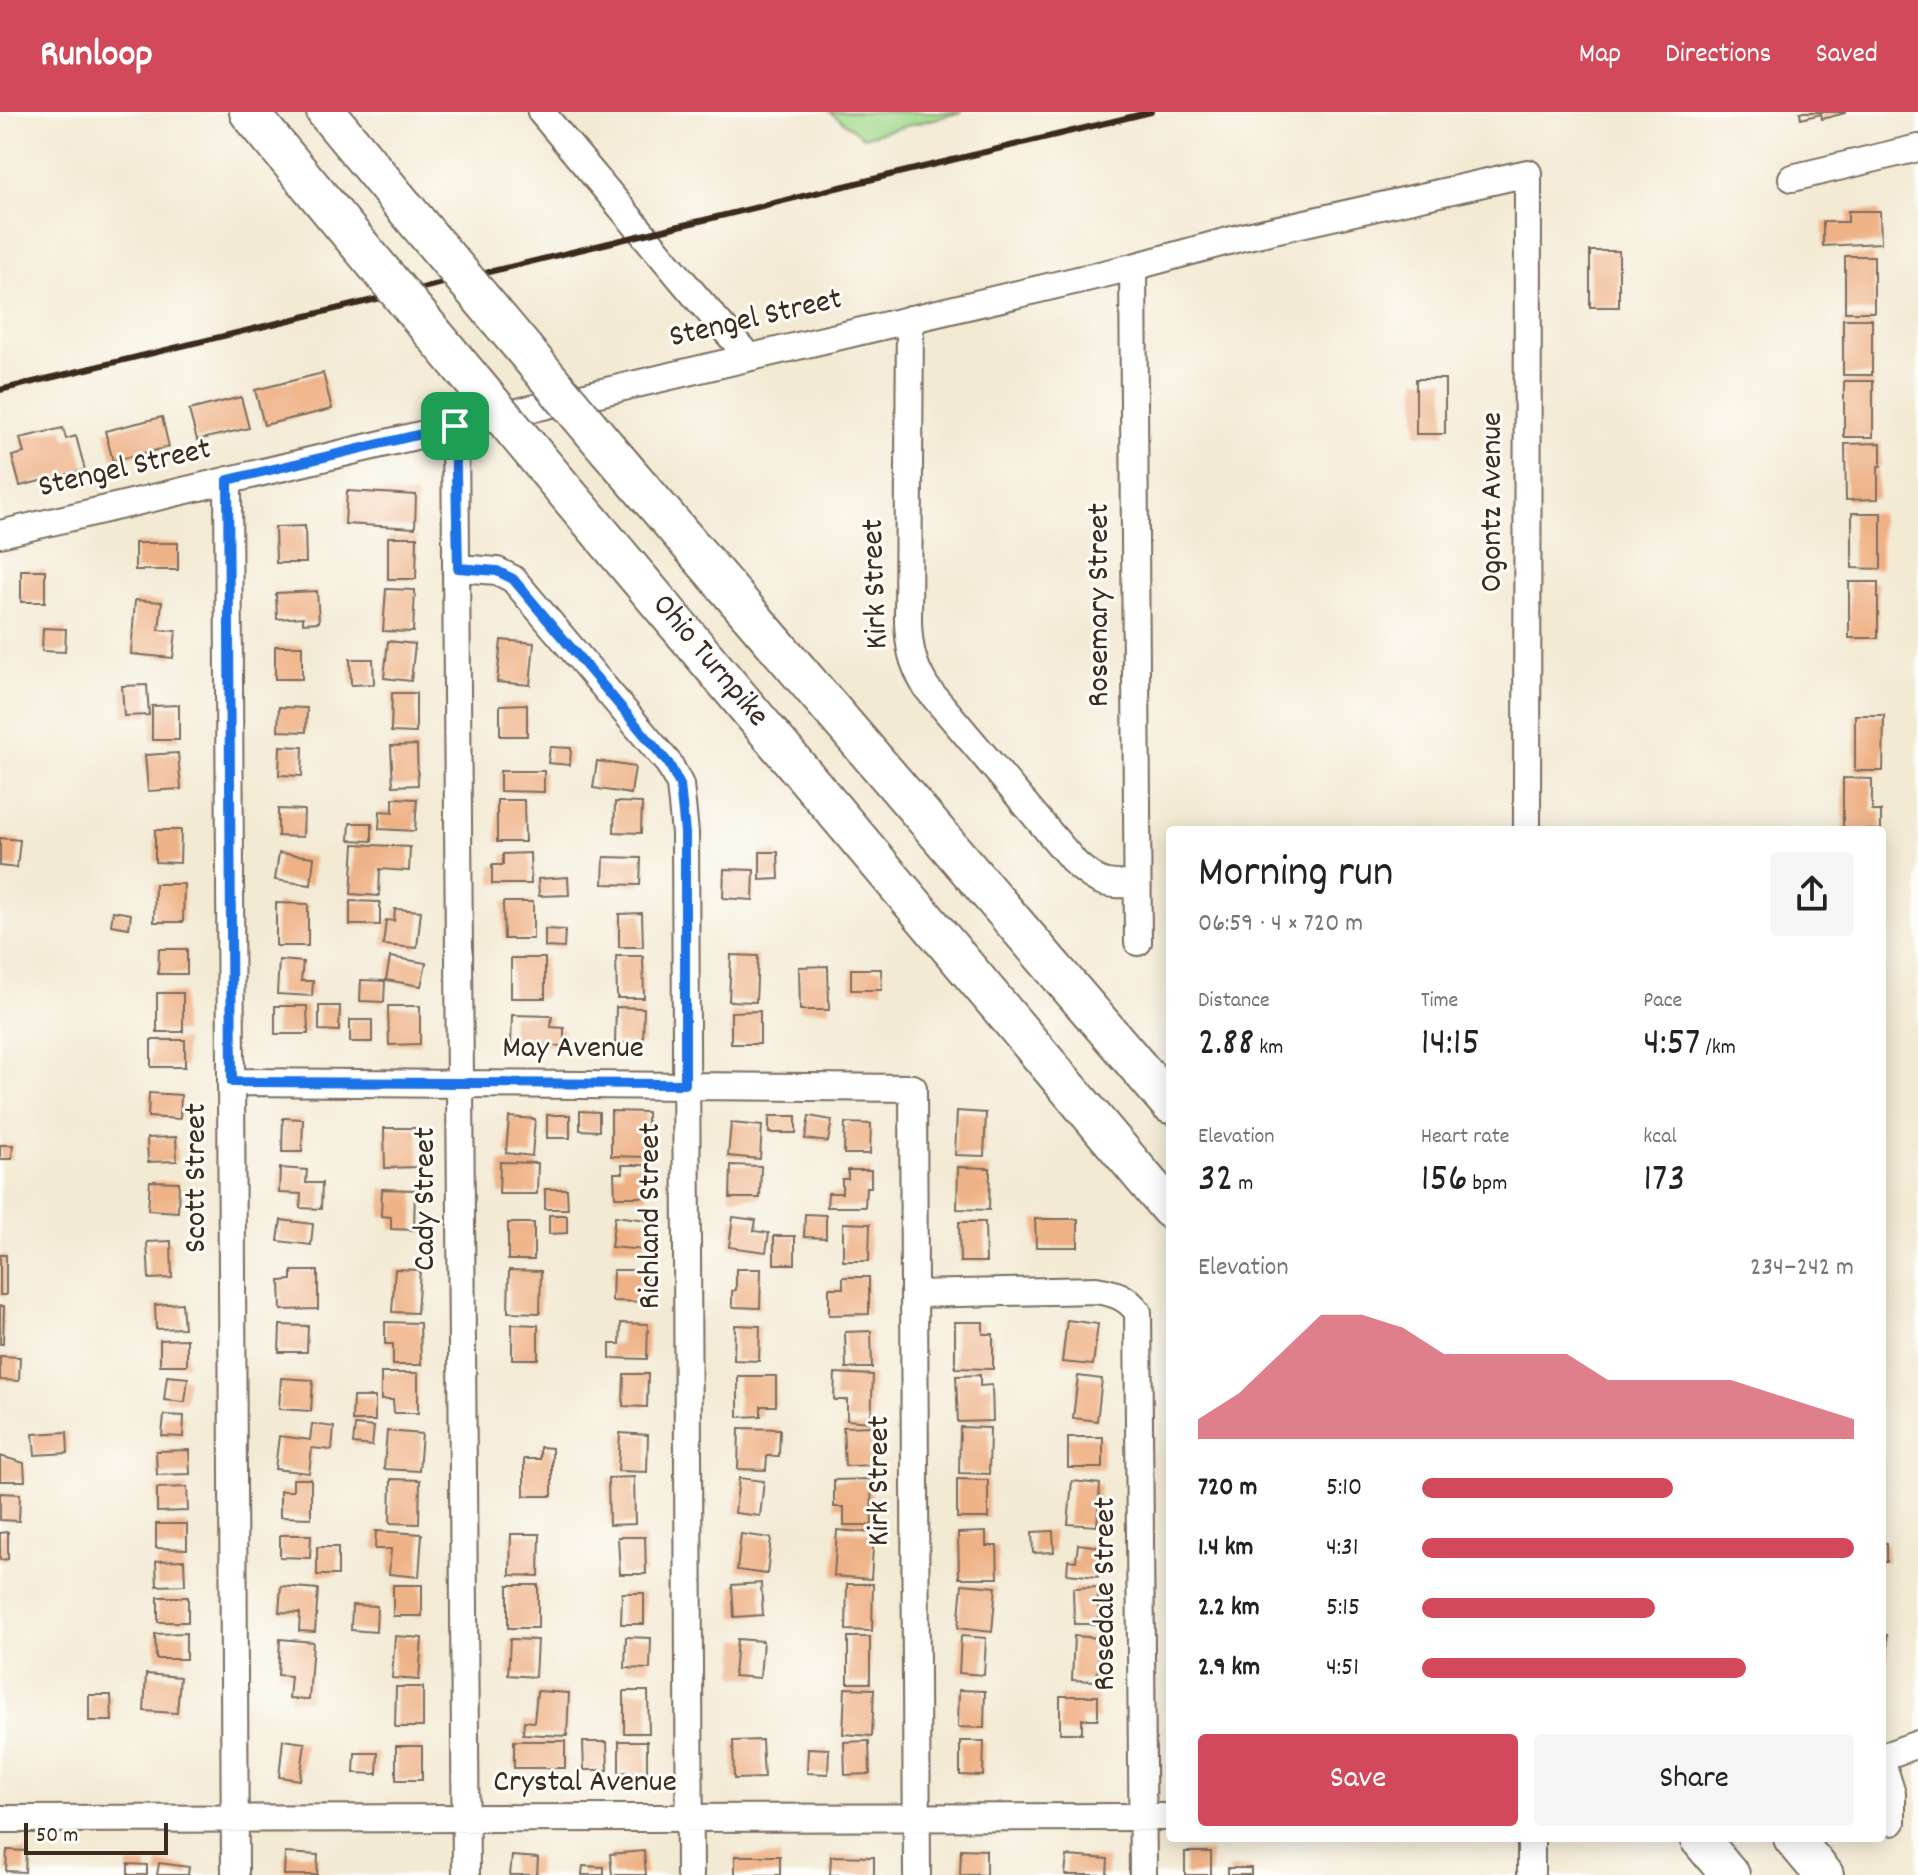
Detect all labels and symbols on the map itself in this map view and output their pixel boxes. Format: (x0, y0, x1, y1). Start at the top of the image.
street label: Stengel Street (665, 278, 847, 362)
pin (421, 392, 489, 460)
street label: Ogontz Avenue (1471, 412, 1517, 592)
street label: Stengel Street (34, 428, 216, 512)
street label: Rosemary Street (1078, 503, 1124, 707)
street label: Kirk Street (852, 518, 902, 650)
street label: Ohio Turnpike (639, 585, 779, 738)
street label: May Avenue (502, 1027, 644, 1073)
street label: Scott Street (175, 1103, 221, 1253)
street label: Richland Street (629, 1123, 675, 1309)
street label: Cady Street (404, 1127, 450, 1271)
street label: Kirk Street (858, 1415, 904, 1546)
street label: Rosedale Street (1084, 1497, 1130, 1691)
street label: Crystal Avenue (493, 1761, 677, 1807)
scale bar (24, 1819, 168, 1855)

